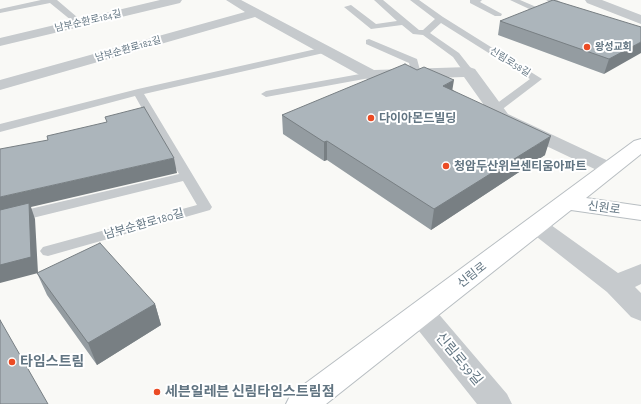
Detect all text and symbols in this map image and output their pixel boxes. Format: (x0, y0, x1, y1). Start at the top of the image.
street label: 남부순환로184길 (53, 7, 123, 35)
street label: 남부순환로182길 (94, 34, 162, 64)
place label: 왕성교회 (595, 41, 632, 53)
marker: 왕성교회 (582, 42, 592, 52)
street label: 신림로58길 (487, 45, 533, 79)
place label: 다이아몬드빌딩 (379, 111, 456, 125)
marker: 다이아몬드빌딩 (366, 113, 376, 123)
place label: 청암두산위브센티움아파트 (454, 159, 586, 173)
marker: 청암두산위브센티움아파트 (441, 161, 451, 171)
street label: 신원로 (587, 199, 621, 217)
street label: 남부순환로180길 (102, 206, 186, 242)
street label: 신림로 (455, 259, 489, 291)
street label: 신림로59길 (432, 329, 486, 389)
place label: 타임스트림 (20, 354, 84, 370)
marker: 타임스트림 (7, 357, 17, 367)
place label: 세븐일레븐 신림타임스트림점 (165, 384, 335, 400)
marker: 세븐일레븐 신림타임스트림점 (152, 387, 162, 397)

